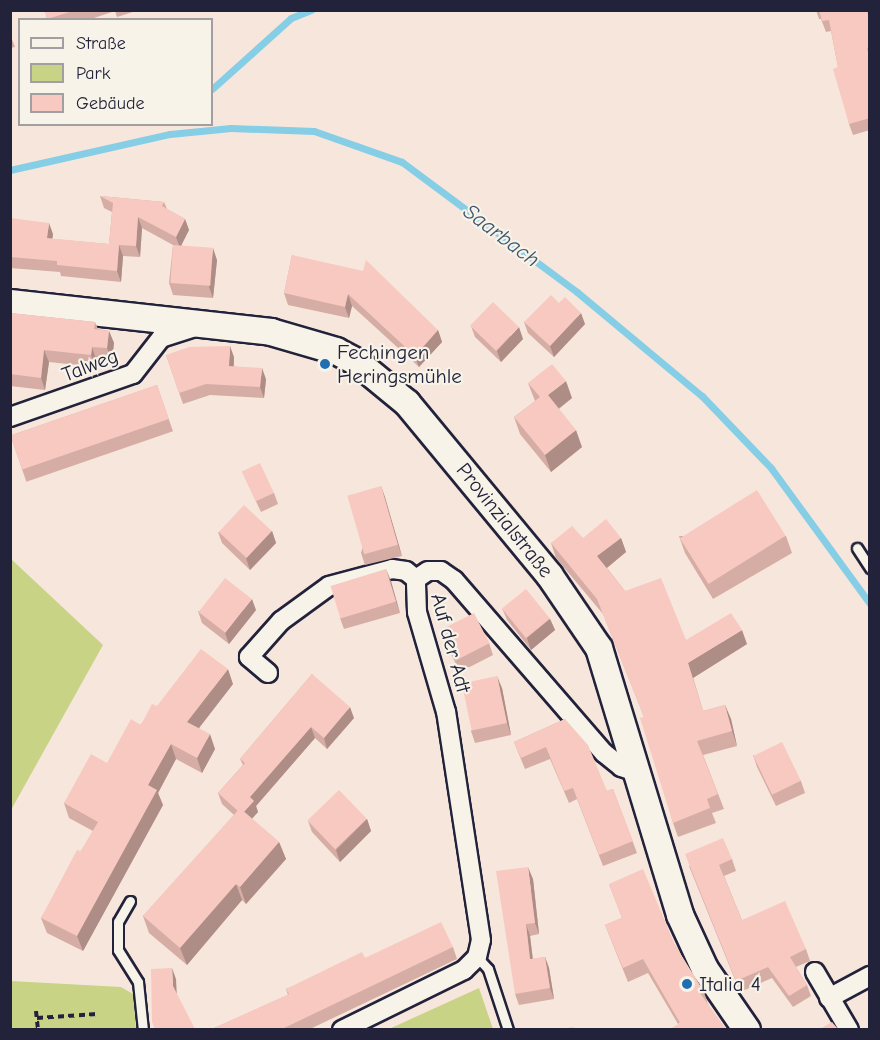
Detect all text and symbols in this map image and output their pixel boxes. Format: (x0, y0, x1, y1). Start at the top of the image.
legend (18, 18, 213, 126)
text: Straße (76, 33, 126, 54)
text: Park (76, 63, 110, 84)
text: Gebäude (76, 93, 145, 114)
water label: Saarbach (458, 199, 544, 273)
place label: Fechingen Heringsmühle (337, 339, 462, 389)
street label: Talweg (58, 343, 122, 387)
marker: Fechingen Heringsmühle (318, 357, 332, 371)
street label: Provinzialstraße (451, 458, 559, 582)
street label: Auf der Adt (426, 590, 476, 696)
place label: Italia 4 (699, 971, 761, 997)
marker: Italia 4 (680, 977, 694, 991)

